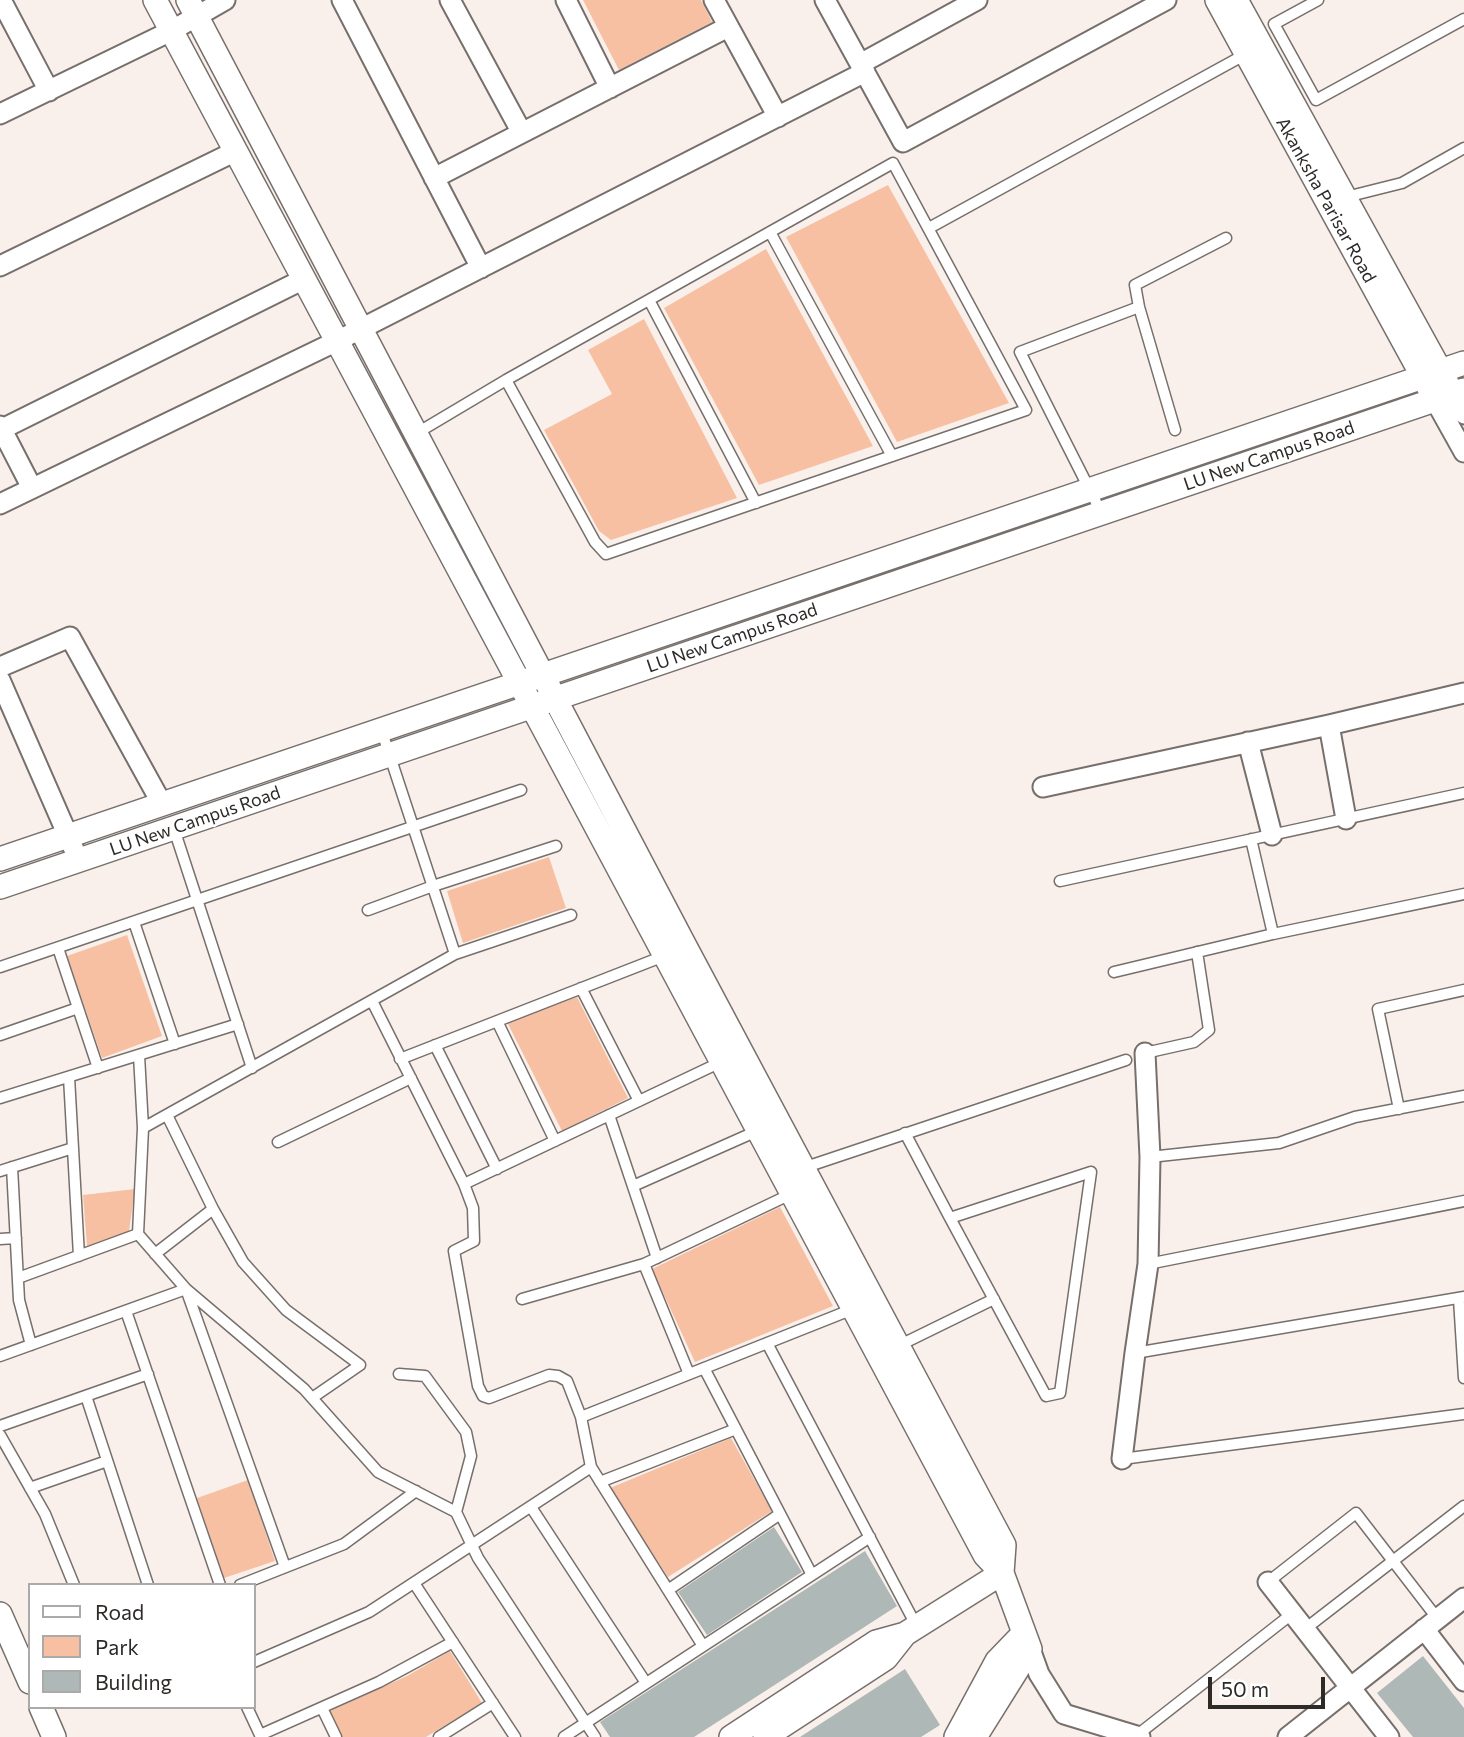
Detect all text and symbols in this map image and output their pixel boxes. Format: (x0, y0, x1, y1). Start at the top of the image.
street label: Akanksha Parisar Road (1272, 113, 1380, 287)
street label: LU New Campus Road (1181, 417, 1357, 495)
street label: LU New Campus Road (644, 599, 820, 677)
street label: LU New Campus Road (107, 782, 283, 860)
legend (28, 1583, 256, 1709)
text: Road (95, 1599, 144, 1624)
text: Park (95, 1634, 139, 1659)
scale bar (1212, 1664, 1329, 1708)
text: Building (95, 1669, 172, 1694)
text: 50 m (1221, 1676, 1269, 1701)

